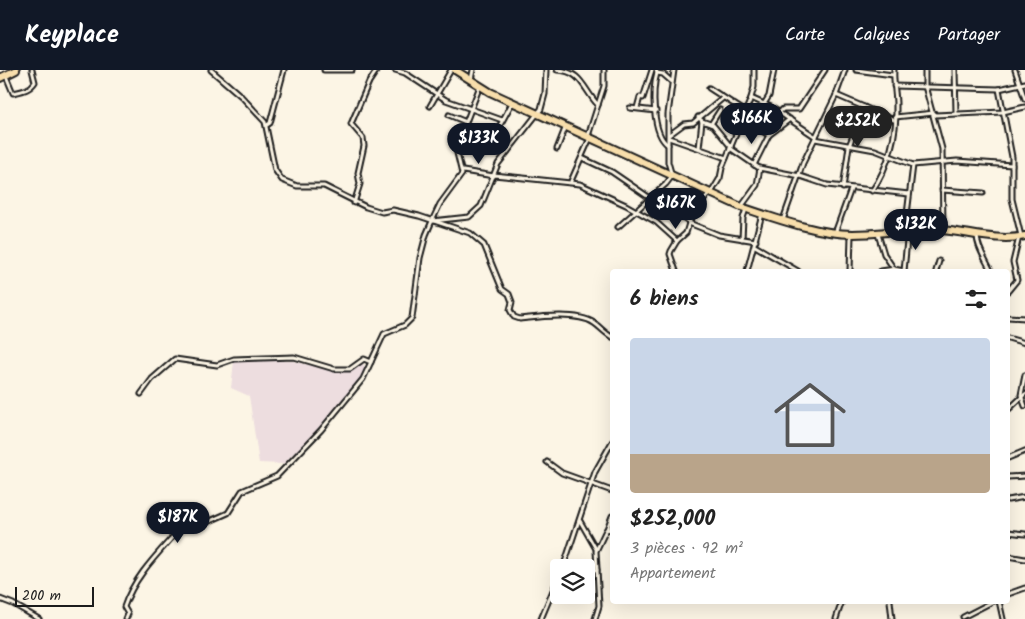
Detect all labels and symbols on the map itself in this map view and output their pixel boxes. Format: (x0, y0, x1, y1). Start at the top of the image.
pin: $166K (717, 102, 787, 145)
pin: $252K (823, 106, 893, 148)
pin: $133K (444, 122, 514, 165)
pin: $167K (641, 188, 711, 230)
pin: $132K (881, 208, 951, 251)
pin: $187K (143, 502, 213, 544)
scale bar (15, 584, 94, 607)

